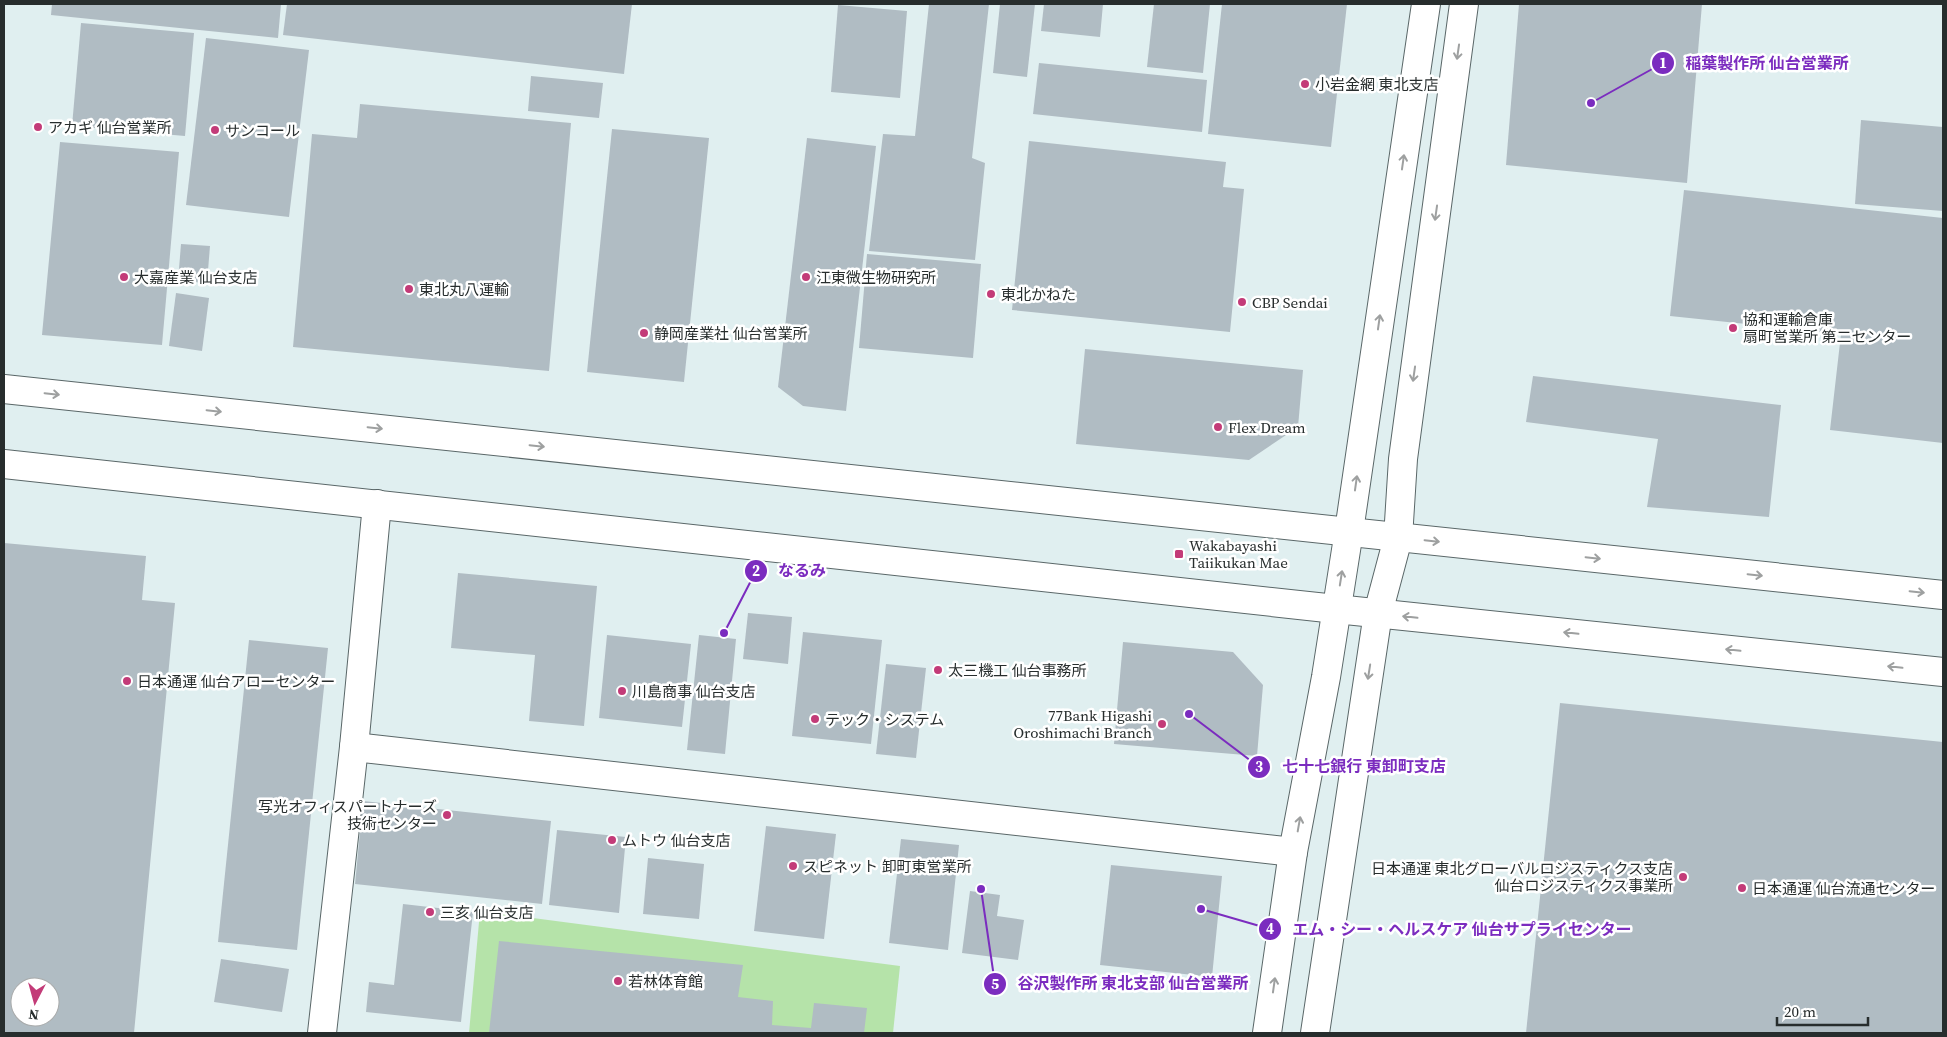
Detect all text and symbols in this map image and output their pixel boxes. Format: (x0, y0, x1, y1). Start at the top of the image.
one-way arrow (1453, 44, 1463, 60)
callout: 稲葉製作所 仙台営業所 (1650, 48, 1859, 79)
text: 1 (1659, 52, 1667, 73)
text: 稲葉製作所 仙台営業所 (1685, 52, 1849, 74)
place label: 小岩金網 東北支店 (1315, 74, 1439, 95)
marker: 小岩金網 東北支店 (1299, 78, 1311, 90)
place label: アカギ 仙台営業所 (48, 117, 172, 138)
place label: サンコール (225, 120, 300, 141)
marker: アカギ 仙台営業所 (32, 121, 44, 133)
marker: サンコール (209, 124, 221, 136)
one-way arrow (1398, 154, 1408, 170)
one-way arrow (1431, 205, 1441, 221)
place label: 大嘉産業 仙台支店 (134, 267, 258, 288)
place label: 江東微生物研究所 (816, 267, 936, 288)
marker: 大嘉産業 仙台支店 (118, 271, 130, 283)
marker: 江東微生物研究所 (800, 271, 812, 283)
place label: 東北丸八運輸 (419, 279, 509, 300)
marker: 東北丸八運輸 (403, 283, 415, 295)
place label: 東北かねた (1001, 284, 1076, 305)
marker: 東北かねた (985, 288, 997, 300)
place label: CBP Sendai (1252, 292, 1328, 313)
marker: CBP Sendai (1236, 296, 1248, 308)
place label: 協和運輸倉庫 扇町営業所 第二センター (1743, 309, 1912, 347)
one-way arrow (1375, 315, 1385, 331)
marker: 協和運輸倉庫 扇町営業所 第二センター (1727, 322, 1739, 334)
place label: 静岡産業社 仙台営業所 (654, 323, 808, 344)
marker: 静岡産業社 仙台営業所 (638, 327, 650, 339)
one-way arrow (1409, 366, 1419, 382)
one-way arrow (44, 389, 60, 399)
one-way arrow (206, 406, 222, 416)
place label: Flex Dream (1228, 417, 1306, 438)
marker: Flex Dream (1212, 421, 1224, 433)
one-way arrow (367, 424, 383, 433)
one-way arrow (529, 441, 545, 450)
one-way arrow (1351, 476, 1361, 492)
place label: Wakabayashi Taiikukan Mae (1189, 535, 1288, 573)
one-way arrow (1423, 536, 1439, 546)
marker: Wakabayashi Taiikukan Mae (1173, 548, 1185, 560)
one-way arrow (1585, 553, 1601, 563)
callout: なるみ (743, 555, 836, 586)
text: なるみ (778, 559, 826, 581)
text: 2 (752, 560, 760, 581)
one-way arrow (1336, 570, 1346, 586)
one-way arrow (1747, 570, 1763, 580)
one-way arrow (1908, 587, 1924, 597)
one-way arrow (1402, 612, 1418, 622)
one-way arrow (1564, 629, 1580, 638)
one-way arrow (1725, 645, 1741, 655)
place label: 太三機工 仙台事務所 (948, 660, 1087, 681)
one-way arrow (1887, 662, 1903, 672)
marker: 太三機工 仙台事務所 (932, 664, 944, 676)
one-way arrow (1363, 664, 1373, 680)
place label: 日本通運 仙台アローセンター (137, 671, 336, 692)
marker: 日本通運 仙台アローセンター (121, 675, 133, 687)
place label: 川島商事 仙台支店 (632, 681, 756, 702)
marker: 川島商事 仙台支店 (616, 685, 628, 697)
place label: 77Bank Higashi Oroshimachi Branch (1013, 705, 1152, 743)
place label: テック・システム (825, 709, 944, 730)
marker: テック・システム (809, 713, 821, 725)
marker: 77Bank Higashi Oroshimachi Branch (1156, 718, 1168, 730)
callout: 七十七銀行 東卸町支店 (1247, 751, 1455, 782)
text: 七十七銀行 東卸町支店 (1282, 755, 1446, 777)
text: 3 (1255, 756, 1263, 777)
place label: 写光オフィスパートナーズ 技術センター (258, 796, 437, 834)
marker: 写光オフィスパートナーズ 技術センター (441, 809, 453, 821)
one-way arrow (1294, 817, 1304, 833)
place label: ムトウ 仙台支店 (622, 830, 731, 851)
marker: ムトウ 仙台支店 (606, 834, 618, 846)
place label: スピネット 卸町東営業所 (803, 856, 972, 877)
place label: 日本通運 東北グローバルロジスティクス支店 仙台ロジスティクス事業所 (1371, 858, 1673, 896)
marker: スピネット 卸町東営業所 (787, 860, 799, 872)
marker: 日本通運 東北グローバルロジスティクス支店 仙台ロジスティクス事業所 (1677, 871, 1689, 883)
place label: 日本通運 仙台流通センター (1752, 878, 1936, 899)
marker: 日本通運 仙台流通センター (1736, 882, 1748, 894)
place label: 三亥 仙台支店 (440, 902, 534, 923)
marker: 三亥 仙台支店 (424, 906, 436, 918)
callout: エム・シー・ヘルスケア 仙台サプライセンター (1257, 914, 1641, 945)
text: 4 (1266, 918, 1274, 939)
text: エム・シー・ヘルスケア 仙台サプライセンター (1292, 918, 1632, 940)
callout: 谷沢製作所 東北支部 仙台営業所 (983, 968, 1259, 999)
place label: 若林体育館 (628, 971, 703, 992)
text: 谷沢製作所 東北支部 仙台営業所 (1018, 972, 1248, 994)
text: 5 (991, 973, 999, 994)
marker: 若林体育館 (612, 975, 624, 987)
north arrow (10, 977, 60, 1027)
one-way arrow (1270, 977, 1280, 993)
scale bar (1777, 994, 1868, 1026)
text: 20 m (1784, 1001, 1816, 1022)
text: N (28, 1004, 40, 1025)

